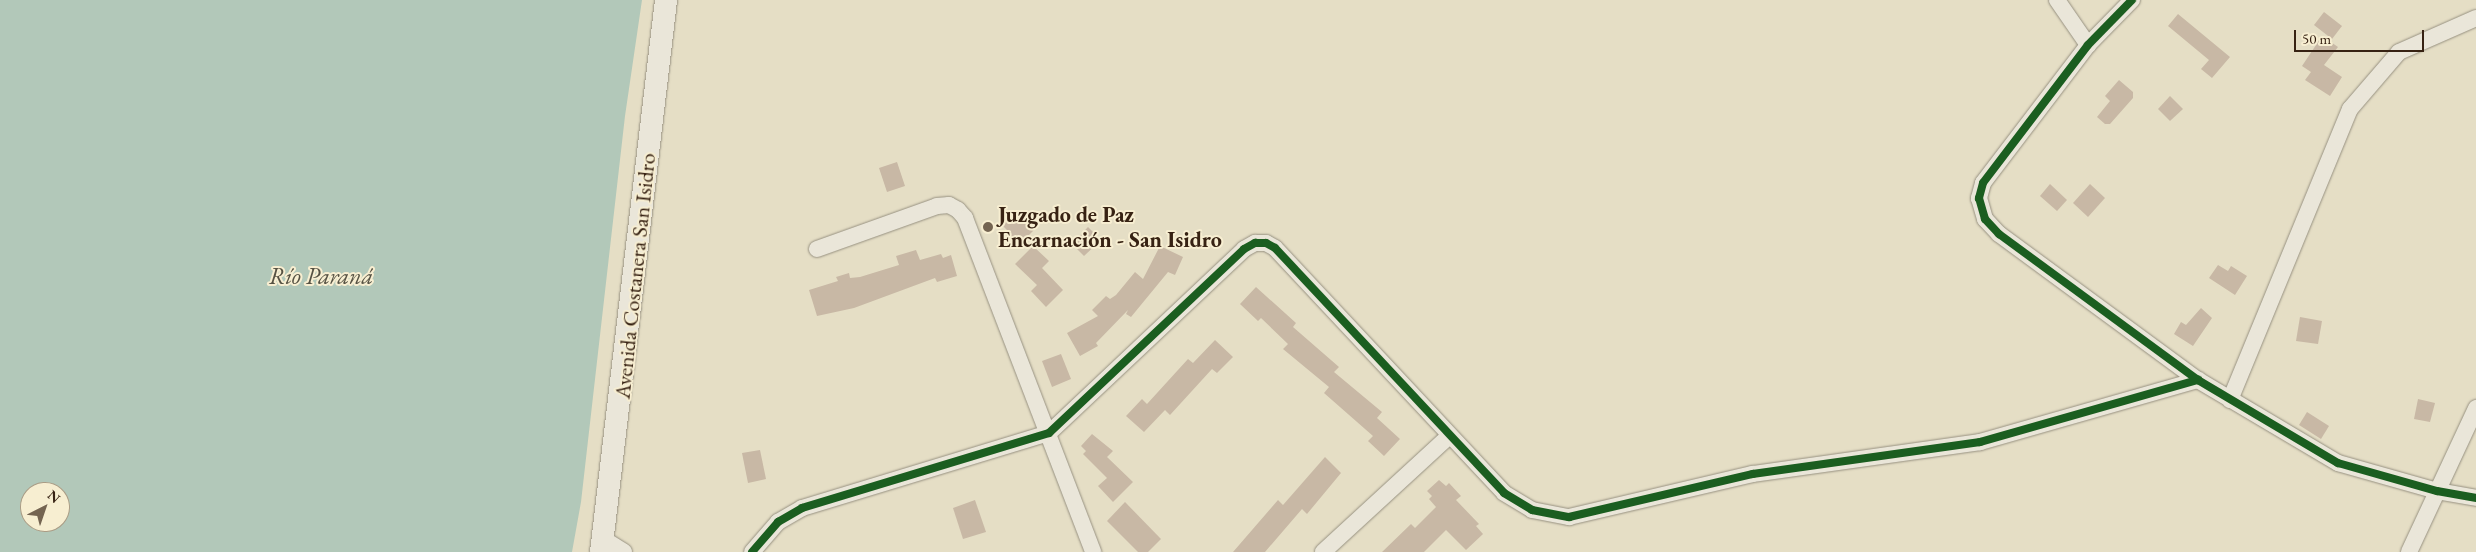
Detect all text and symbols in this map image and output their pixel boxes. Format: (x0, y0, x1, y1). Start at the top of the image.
scale bar (2296, 20, 2426, 52)
text: 50 m (2302, 29, 2331, 48)
street label: Avenida Costanera San Isidro (609, 152, 661, 400)
place label: Juzgado de Paz Encarnación - San Isidro (998, 201, 1222, 252)
marker: Juzgado de Paz Encarnación - San Isidro (982, 221, 994, 233)
water label: Río Paraná (269, 262, 373, 290)
north arrow (20, 482, 70, 532)
text: N (44, 486, 64, 507)

